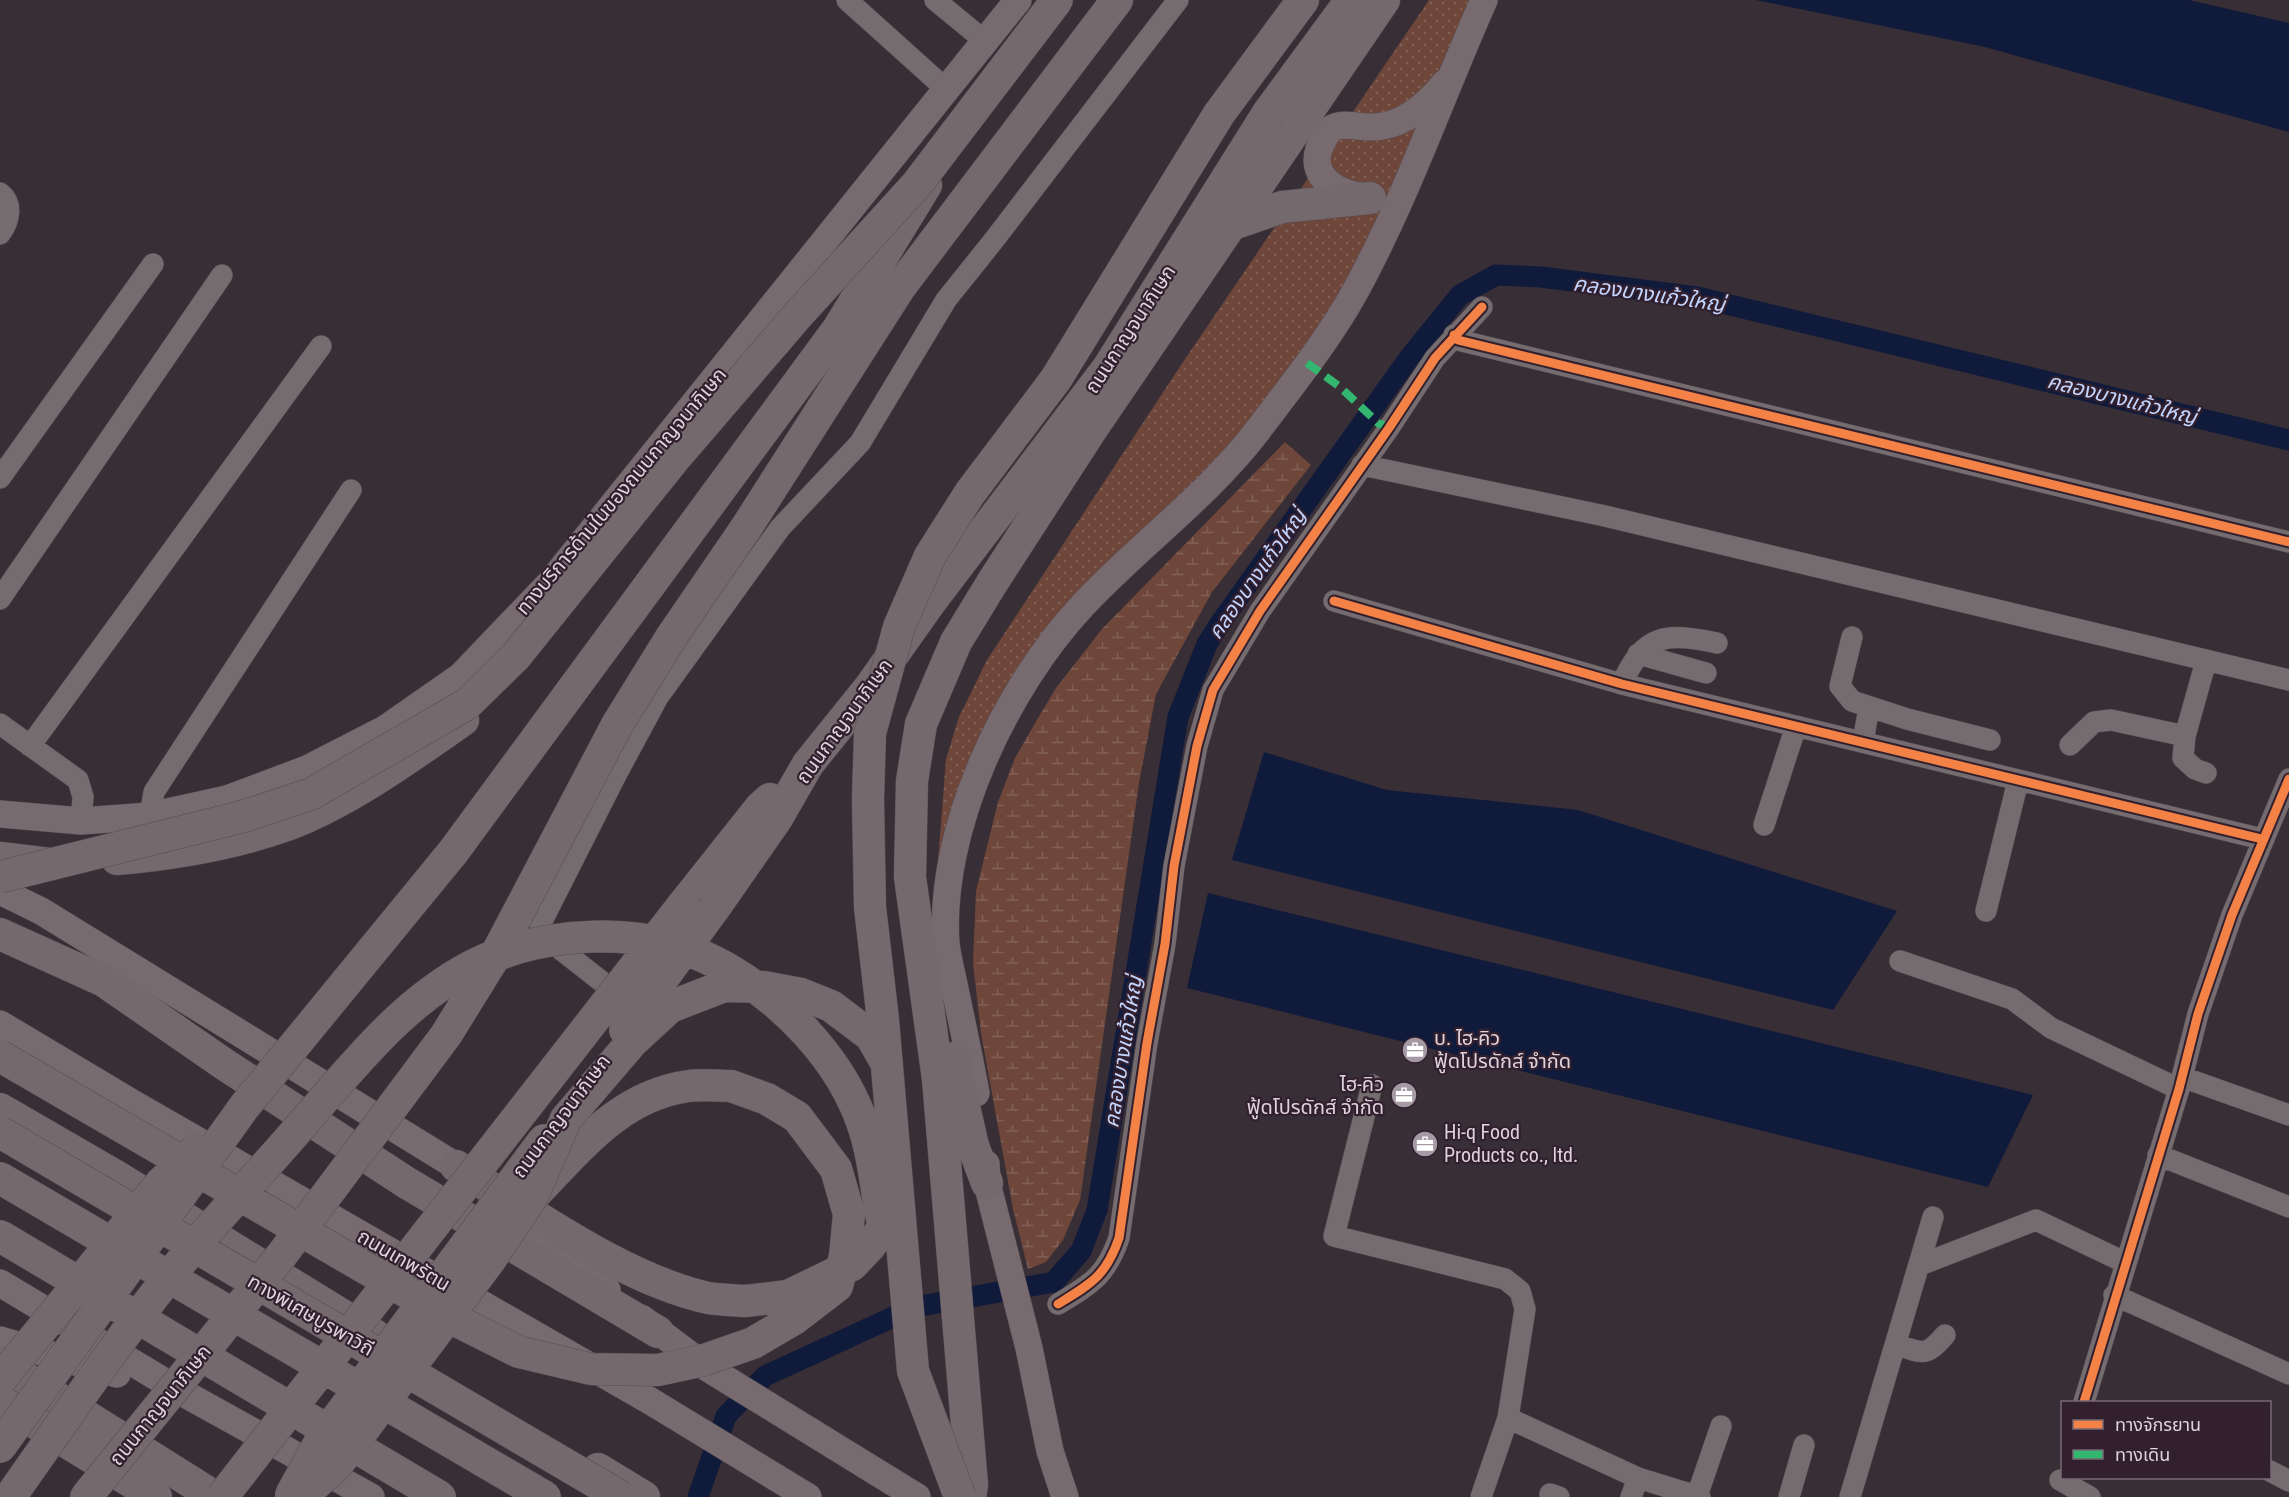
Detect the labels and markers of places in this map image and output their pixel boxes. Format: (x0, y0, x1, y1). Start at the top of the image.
place label: บ. ไฮ-คิว ฟู้ดโปรดักส์ จำกัด (1434, 1026, 1571, 1074)
office icon: บ. ไฮ-คิว ฟู้ดโปรดักส์ จำกัด (1400, 1035, 1430, 1065)
place label: ไฮ-คิว ฟู้ดโปรดักส์ จำกัด (1247, 1072, 1384, 1120)
office icon: ไฮ-คิว ฟู้ดโปรดักส์ จำกัด (1389, 1080, 1419, 1110)
place label: Hi-q Food Products co., ltd. (1444, 1120, 1578, 1167)
office icon: Hi-q Food Products co., ltd. (1410, 1129, 1440, 1159)

